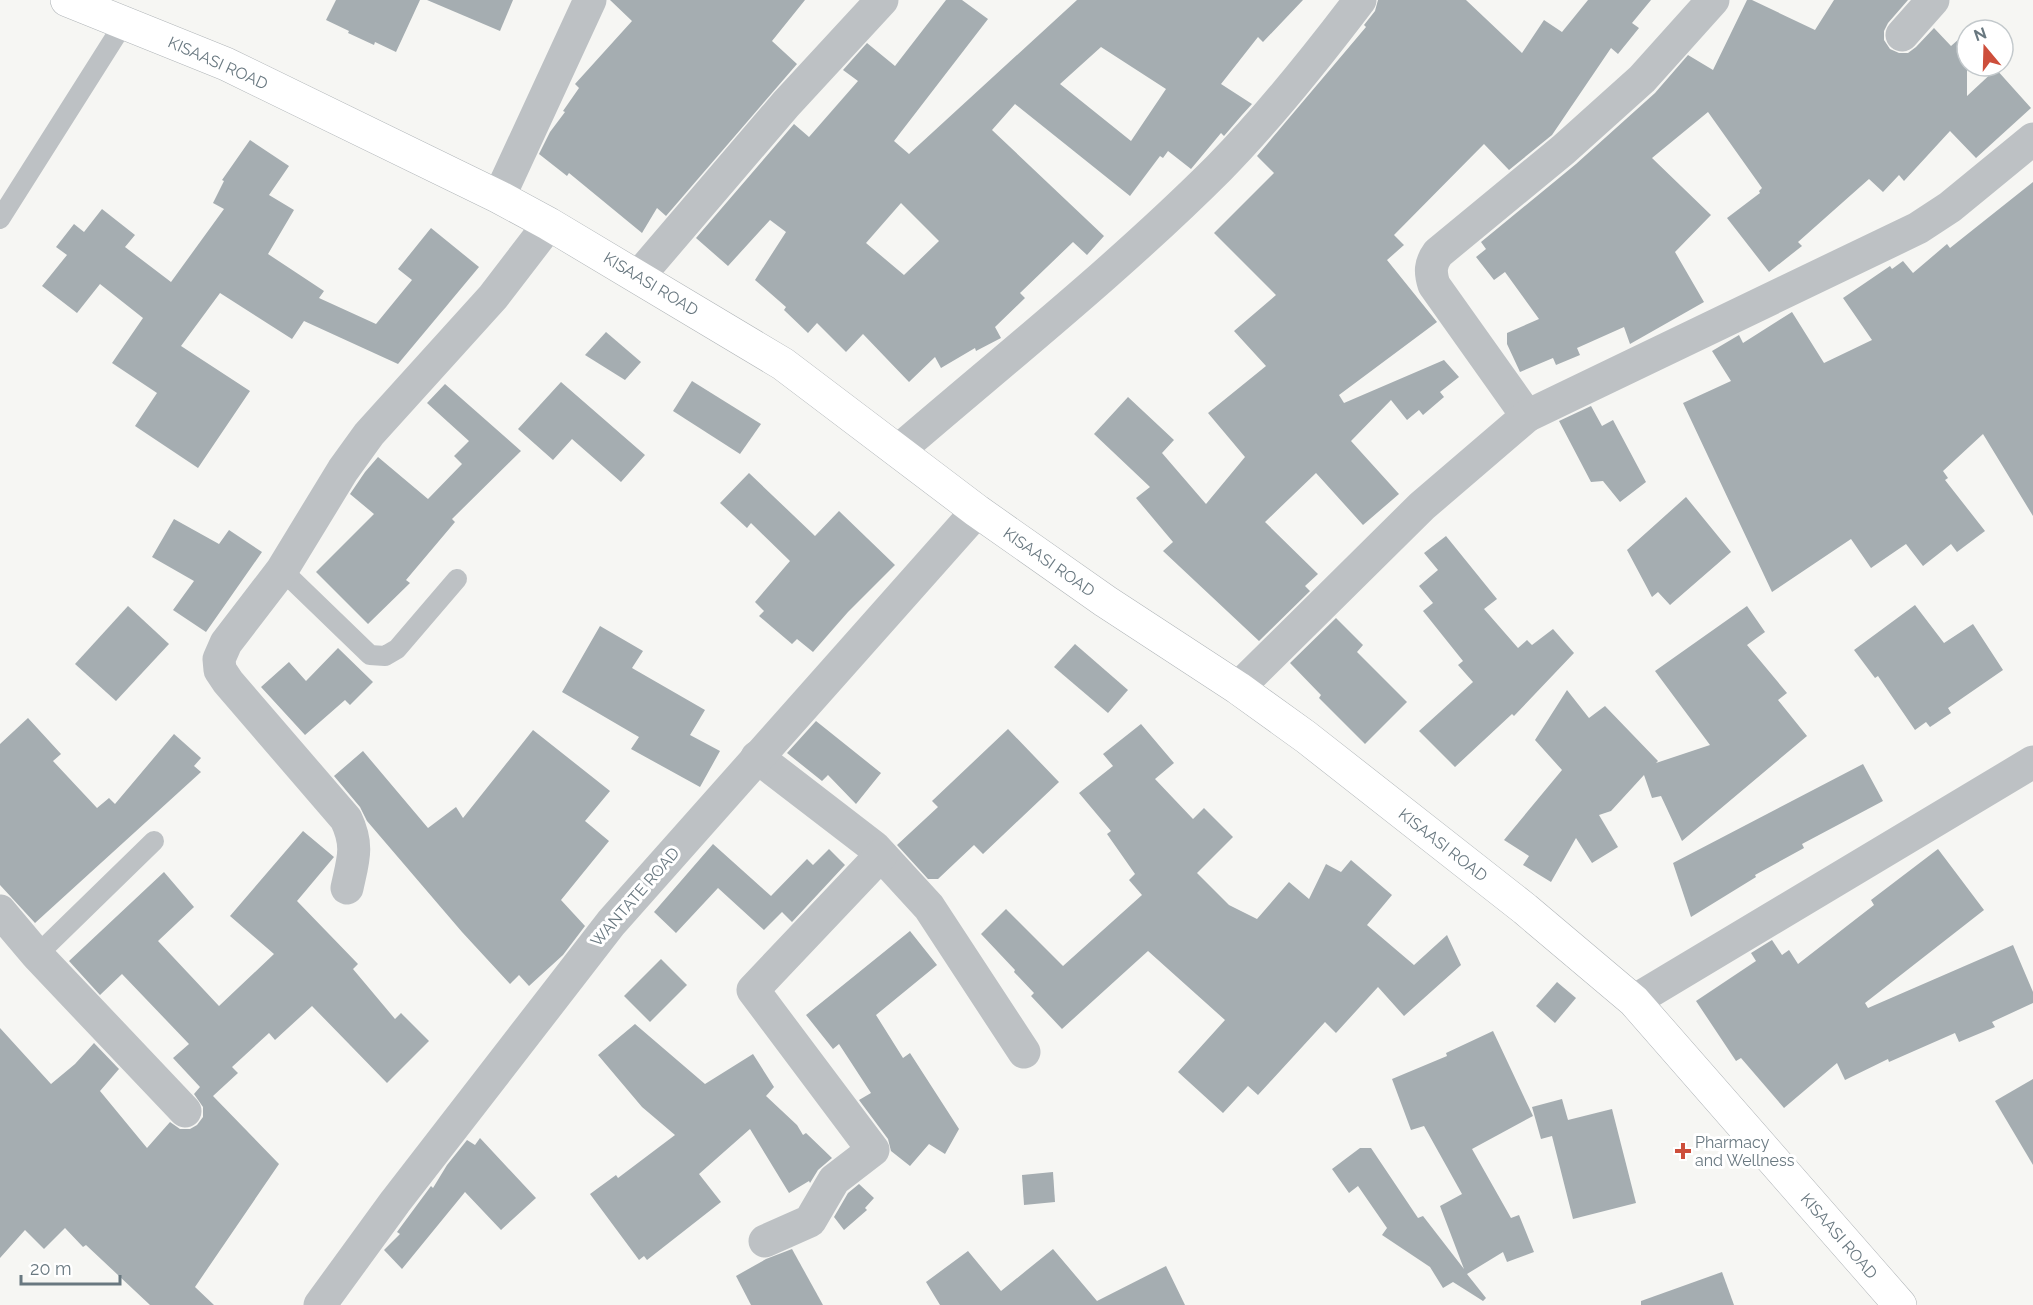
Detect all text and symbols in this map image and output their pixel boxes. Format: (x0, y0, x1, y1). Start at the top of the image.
north arrow (1955, 18, 2015, 78)
text: N (1971, 23, 1989, 45)
street label: KISAASI ROAD (165, 33, 271, 93)
street label: KISAASI ROAD (600, 248, 702, 320)
street label: KISAASI ROAD (1000, 523, 1098, 601)
street label: KISAASI ROAD (1395, 804, 1491, 886)
street label: WANTATE ROAD (587, 844, 683, 950)
place label: Pharmacy and Wellness (1695, 1133, 1795, 1170)
marker: Pharmacy and Wellness (1676, 1144, 1690, 1158)
street label: KISAASI ROAD (1797, 1189, 1881, 1283)
scale bar (21, 1248, 120, 1286)
text: 20 m (30, 1258, 72, 1279)

